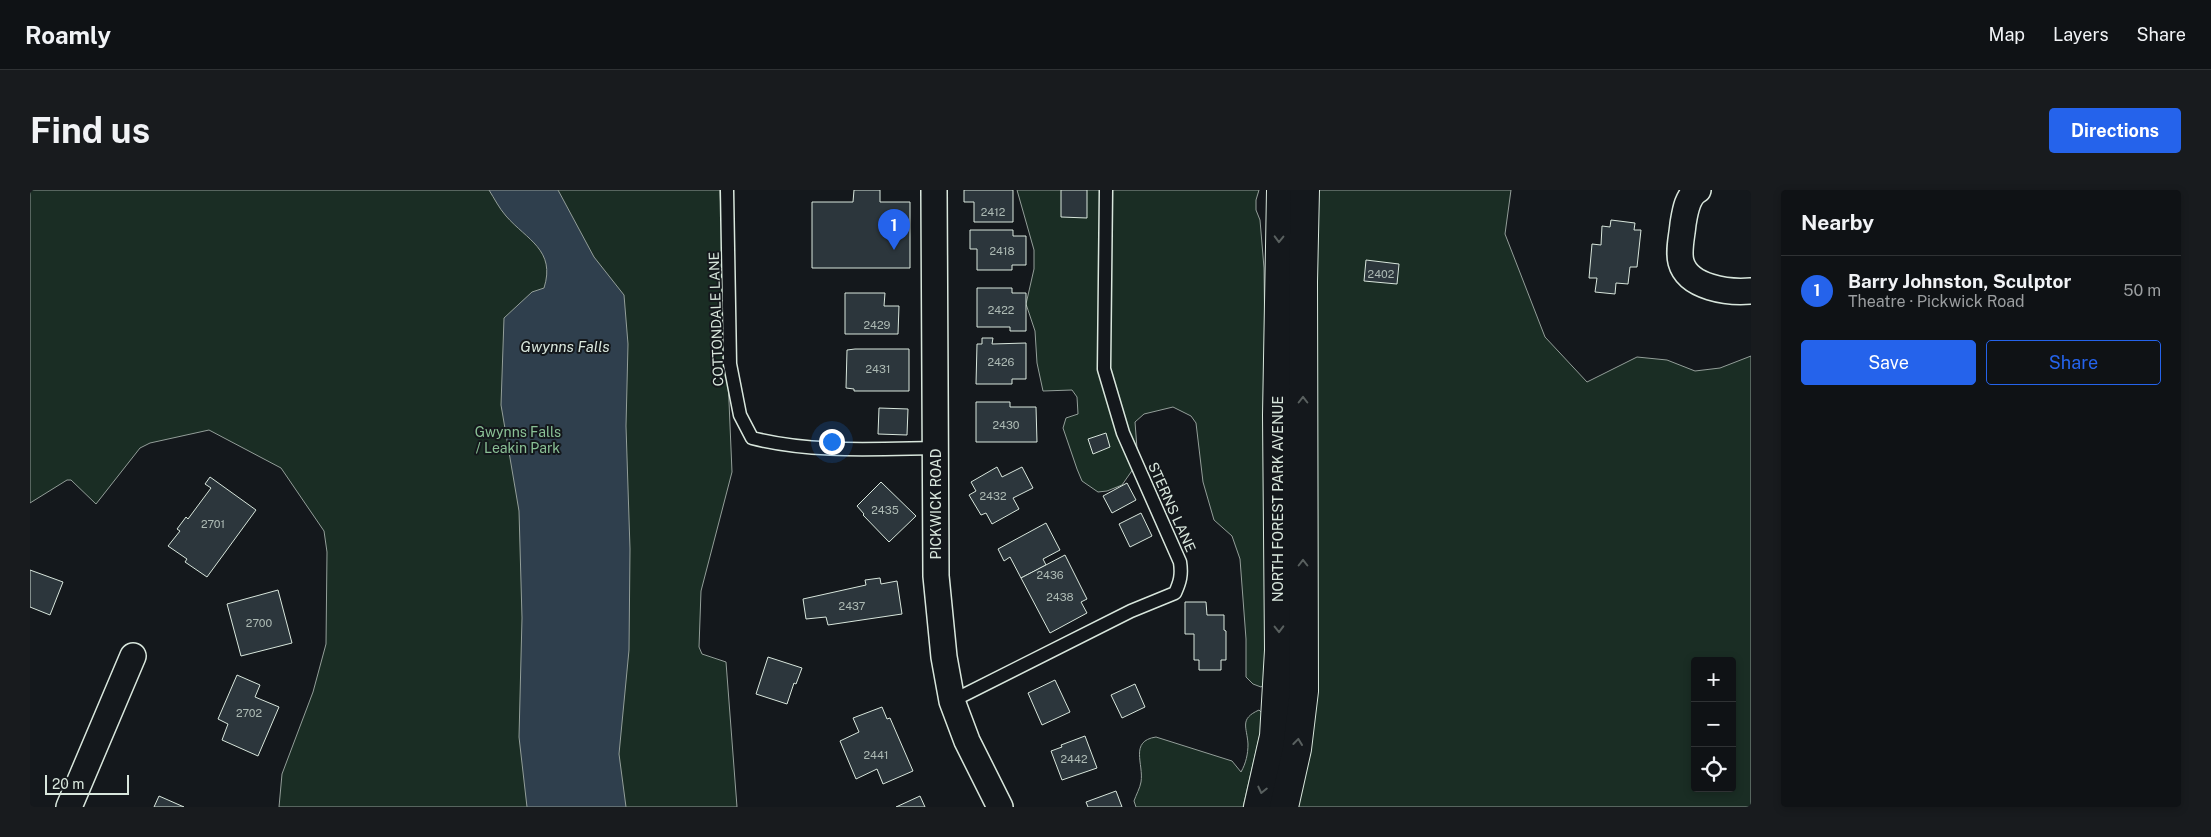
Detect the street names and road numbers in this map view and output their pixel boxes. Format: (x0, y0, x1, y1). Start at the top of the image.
street label: COTTONDALE LANE (706, 251, 726, 387)
street label: NORTH FOREST PARK AVENUE (1270, 396, 1286, 602)
street label: PICKWICK ROAD (928, 449, 944, 559)
street label: STERNS LANE (1145, 460, 1199, 554)

